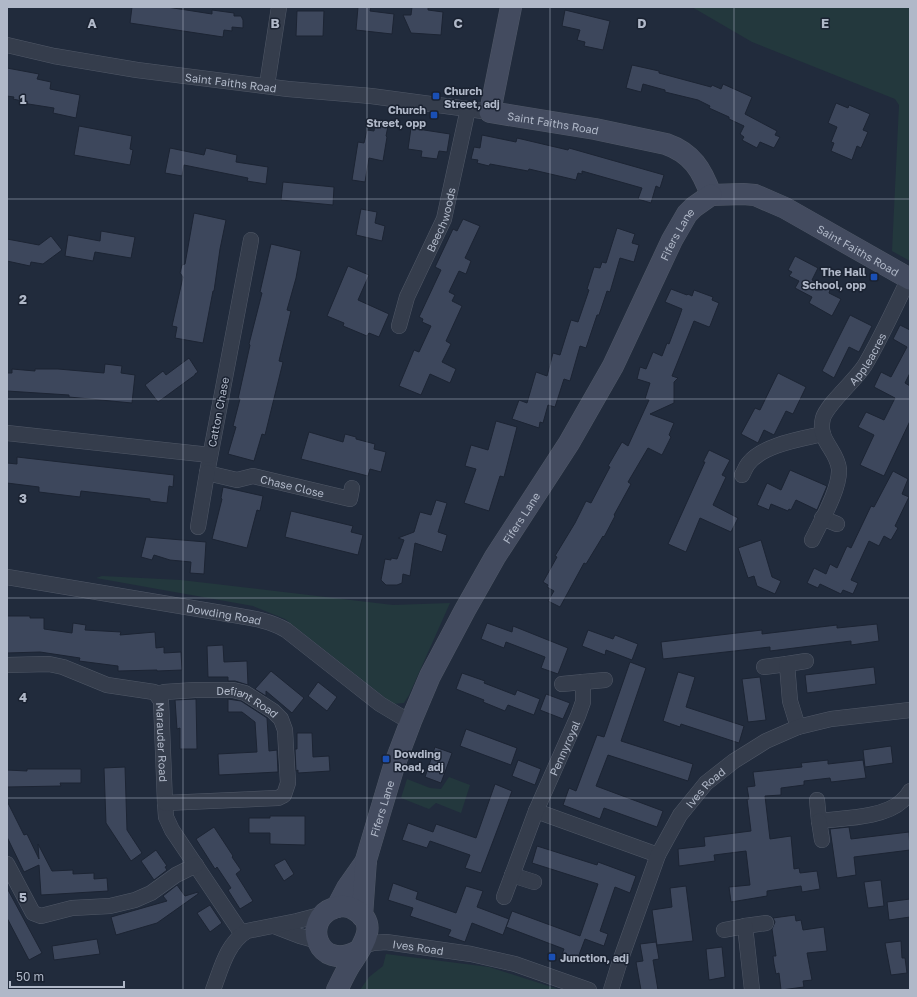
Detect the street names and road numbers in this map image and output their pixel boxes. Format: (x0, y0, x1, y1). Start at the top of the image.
street label: Saint Faiths Road (184, 70, 277, 94)
street label: Saint Faiths Road (507, 108, 600, 136)
street label: Beechwoods (423, 186, 457, 254)
street label: Fifers Lane (657, 205, 696, 262)
street label: Saint Faiths Road (815, 221, 902, 278)
street label: Appleacres (846, 330, 888, 387)
street label: Catton Chase (205, 376, 231, 448)
street label: Chase Close (259, 472, 326, 499)
street label: Fifers Lane (499, 489, 542, 545)
street label: Dowding Road (185, 601, 263, 627)
street label: Defiant Road (216, 684, 282, 720)
street label: Marauder Road (155, 702, 171, 782)
street label: Pennyroyal (546, 718, 582, 777)
street label: Ives Road (682, 764, 727, 810)
street label: Fifers Lane (367, 778, 396, 838)
street label: Ives Road (392, 937, 445, 957)

